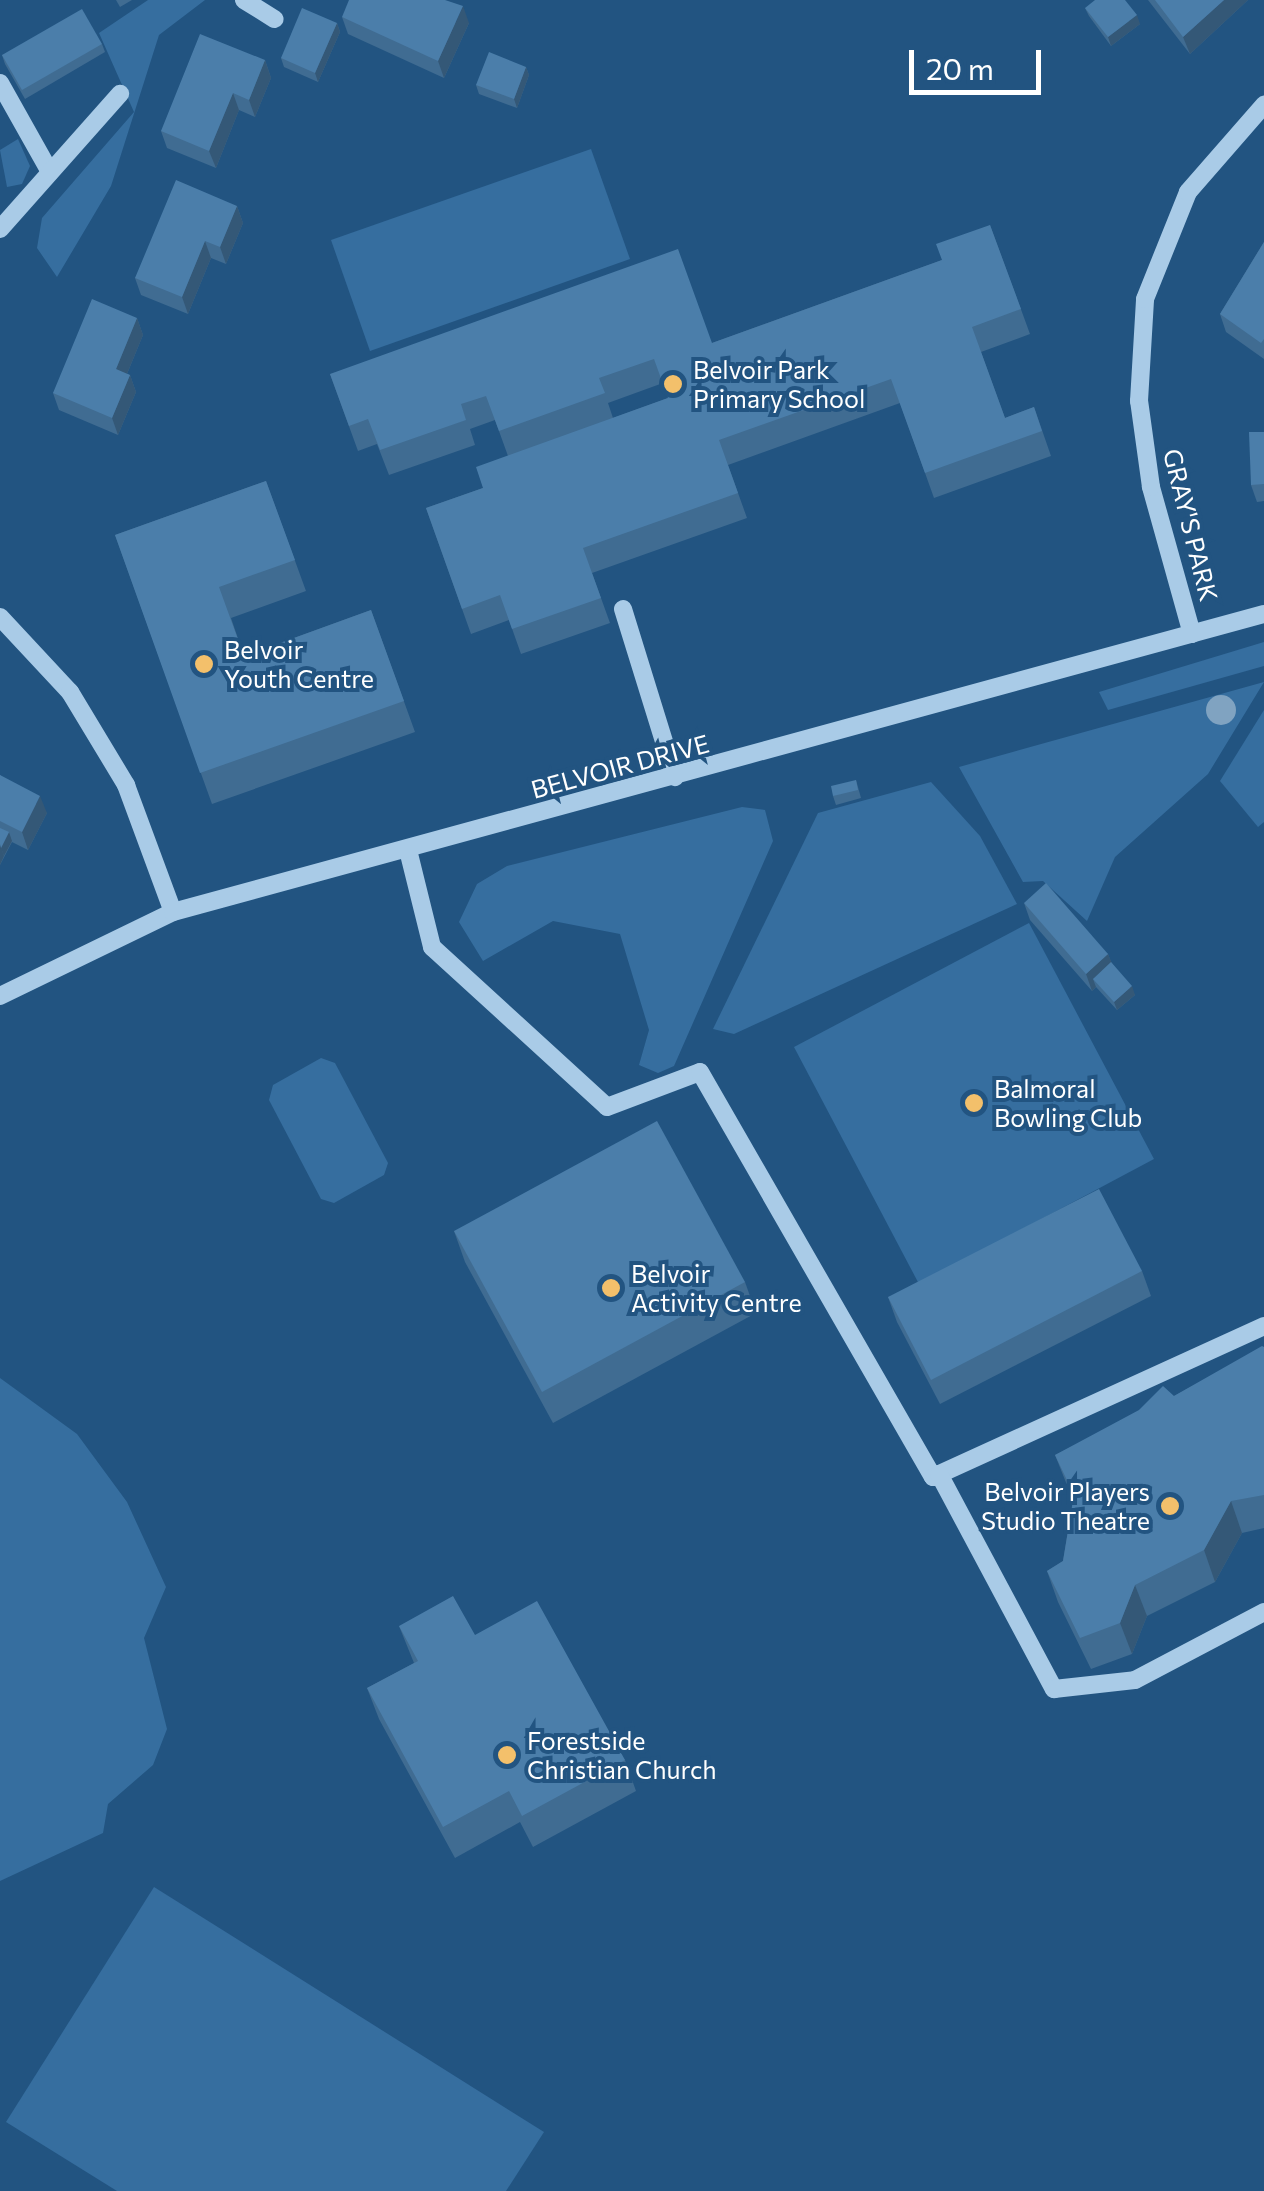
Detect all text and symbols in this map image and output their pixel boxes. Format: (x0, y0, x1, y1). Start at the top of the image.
scale bar (914, 30, 1046, 92)
text: 20 m (926, 49, 994, 86)
place label: Belvoir Park Primary School (693, 355, 865, 414)
marker: Belvoir Park Primary School (662, 373, 684, 395)
street label: GRAY'S PARK (1158, 446, 1224, 604)
place label: Belvoir Youth Centre (224, 635, 374, 694)
marker: Belvoir Youth Centre (193, 653, 215, 675)
street label: BELVOIR DRIVE (528, 728, 712, 804)
place label: Balmoral Bowling Club (994, 1074, 1142, 1133)
marker: Balmoral Bowling Club (963, 1092, 985, 1114)
place label: Belvoir Activity Centre (631, 1259, 802, 1318)
marker: Belvoir Activity Centre (600, 1277, 622, 1299)
place label: Belvoir Players Studio Theatre (981, 1477, 1150, 1536)
marker: Belvoir Players Studio Theatre (1159, 1495, 1181, 1517)
place label: Forestside Christian Church (527, 1726, 717, 1785)
marker: Forestside Christian Church (496, 1744, 518, 1766)

